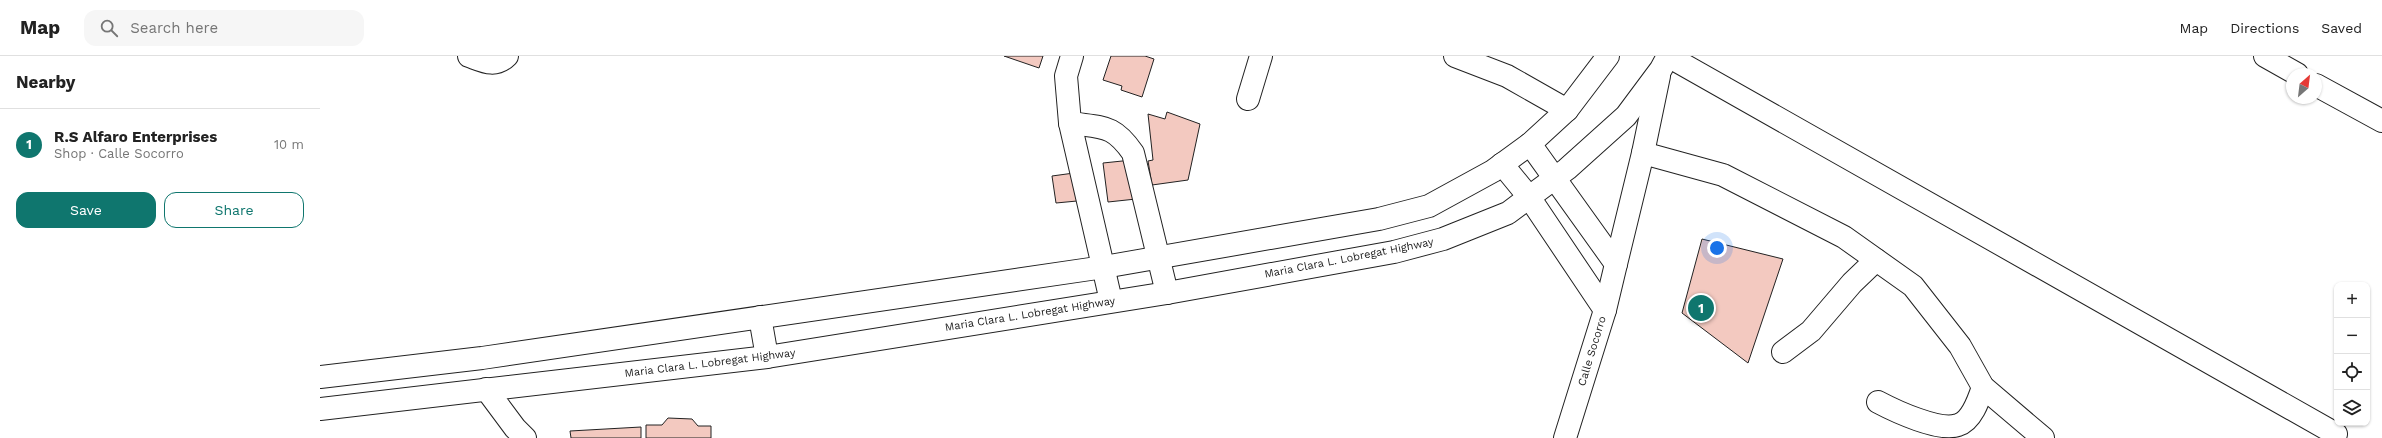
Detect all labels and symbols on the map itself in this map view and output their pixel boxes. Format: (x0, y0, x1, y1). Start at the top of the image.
north arrow (2286, 68, 2322, 104)
street label: Maria Clara L. Lobregat Highway (1263, 235, 1435, 281)
your location (1707, 238, 1727, 258)
pin: 1 (1688, 293, 1714, 323)
street label: Maria Clara L. Lobregat Highway (944, 294, 1116, 334)
street label: Calle Socorro (1575, 314, 1609, 388)
street label: Maria Clara L. Lobregat Highway (624, 346, 797, 380)

